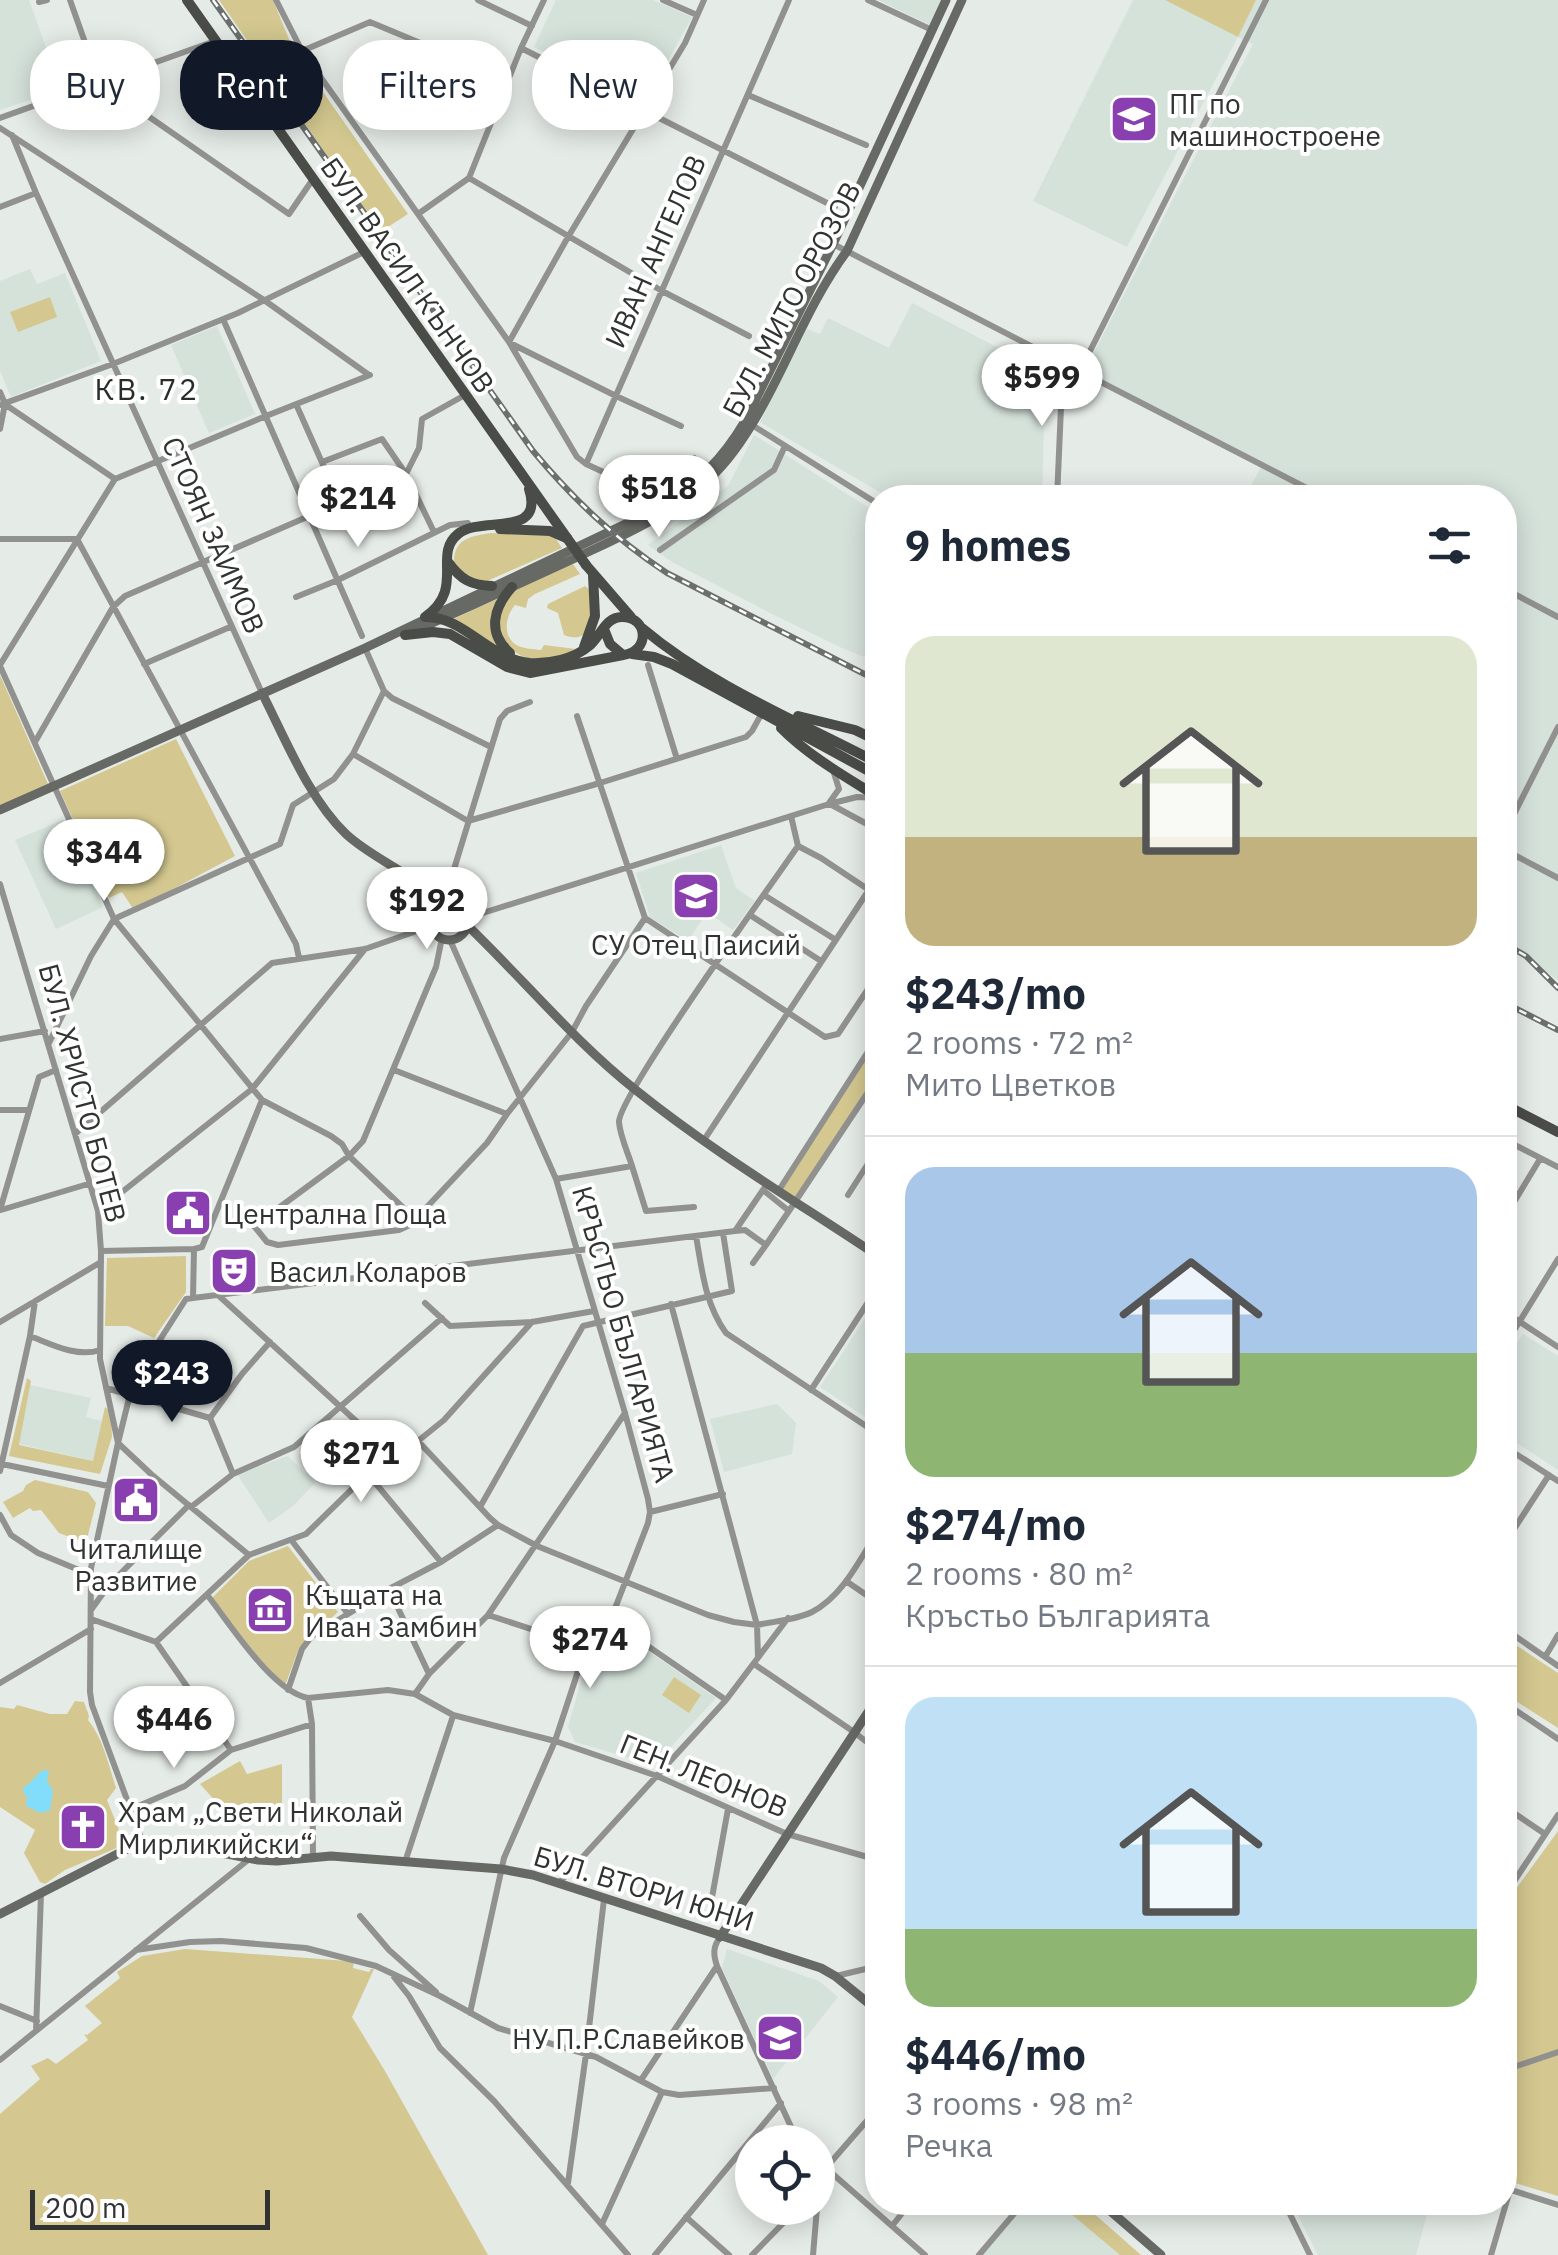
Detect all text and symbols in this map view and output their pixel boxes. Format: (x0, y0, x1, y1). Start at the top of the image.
chip: Buy (30, 40, 160, 130)
chip: Rent (180, 40, 323, 130)
chip: Filters (343, 40, 512, 130)
chip: New (532, 40, 673, 130)
place label: ПГ по машиностроене (1169, 85, 1381, 154)
school or university icon: ПГ по машиностроене (1108, 93, 1160, 145)
street label: ИВАН АНГЕЛОВ (596, 149, 714, 353)
street label: БУЛ. ВАСИЛ КЪНЧОВ (313, 150, 503, 400)
street label: БУЛ. МИТО ОРОЗОВ (713, 175, 869, 423)
pin: $599 (983, 344, 1101, 429)
text: $599 (1004, 355, 1080, 397)
district label: КВ. 72 (94, 369, 200, 408)
street label: СТОЯН ЗАИМОВ (154, 431, 274, 639)
pin: $518 (600, 455, 718, 540)
pin: $214 (299, 465, 417, 550)
text: $518 (621, 466, 697, 508)
text: $214 (320, 476, 396, 518)
text: 9 homes (905, 518, 1071, 573)
icon: filters (1422, 518, 1477, 573)
icon: home (1101, 701, 1281, 881)
pin: $344 (45, 819, 163, 904)
text: $344 (66, 830, 142, 872)
pin: $192 (368, 867, 486, 952)
school or university icon: СУ Отец Паисий (670, 870, 722, 922)
text: $192 (389, 878, 465, 920)
place label: СУ Отец Паисий (591, 926, 801, 963)
street label: БУЛ. ХРИСТО БОТЕВ (31, 959, 135, 1227)
text: $243/mo (905, 966, 1086, 1021)
text: 2 rooms · 72 m² (905, 1021, 1133, 1063)
text: Мито Цветков (905, 1063, 1116, 1105)
street label: КРЪСТЬО БЪЛГАРИЯТА (564, 1181, 684, 1487)
public building icon: Централна Поща (162, 1187, 214, 1239)
place label: Централна Поща (223, 1195, 447, 1232)
icon: home (1101, 1232, 1281, 1412)
theatre icon: Васил Коларов (208, 1245, 260, 1297)
place label: Васил Коларов (269, 1253, 467, 1290)
pin: $243 (113, 1340, 231, 1425)
text: $243 (134, 1351, 210, 1393)
pin: $271 (302, 1420, 420, 1505)
text: $271 (323, 1431, 399, 1473)
public building icon: Читалище Развитие (110, 1474, 162, 1526)
text: $274/mo (905, 1497, 1086, 1552)
place label: Читалище Развитие (69, 1530, 203, 1599)
text: 2 rooms · 80 m² (905, 1552, 1133, 1594)
place label: Къщата на Иван Замбин (305, 1576, 478, 1645)
museum icon: Къщата на Иван Замбин (244, 1584, 296, 1636)
text: Кръстьо Българията (905, 1594, 1210, 1636)
pin: $274 (531, 1606, 649, 1691)
text: $274 (552, 1617, 628, 1659)
pin: $446 (115, 1686, 233, 1771)
text: $446 (136, 1697, 212, 1739)
street label: ГЕН. ЛЕОНОВ (615, 1725, 793, 1825)
icon: home (1101, 1762, 1281, 1942)
place label: Храм „Свети Николай Мирликийски“ (118, 1793, 403, 1862)
church icon: Храм „Свети Николай Мирликийски“ (57, 1801, 109, 1853)
street label: БУЛ. ВТОРИ ЮНИ (529, 1837, 759, 1939)
school or university icon: НУ П.Р.Славейков (754, 2012, 806, 2064)
place label: НУ П.Р.Славейков (512, 2020, 745, 2057)
text: $446/mo (905, 2027, 1086, 2082)
text: 3 rooms · 98 m² (905, 2082, 1133, 2124)
text: Речка (905, 2124, 993, 2166)
map controls (735, 2125, 835, 2225)
button: locate (735, 2125, 835, 2225)
scale bar (30, 2185, 270, 2230)
text: 200 m (45, 2189, 126, 2226)

